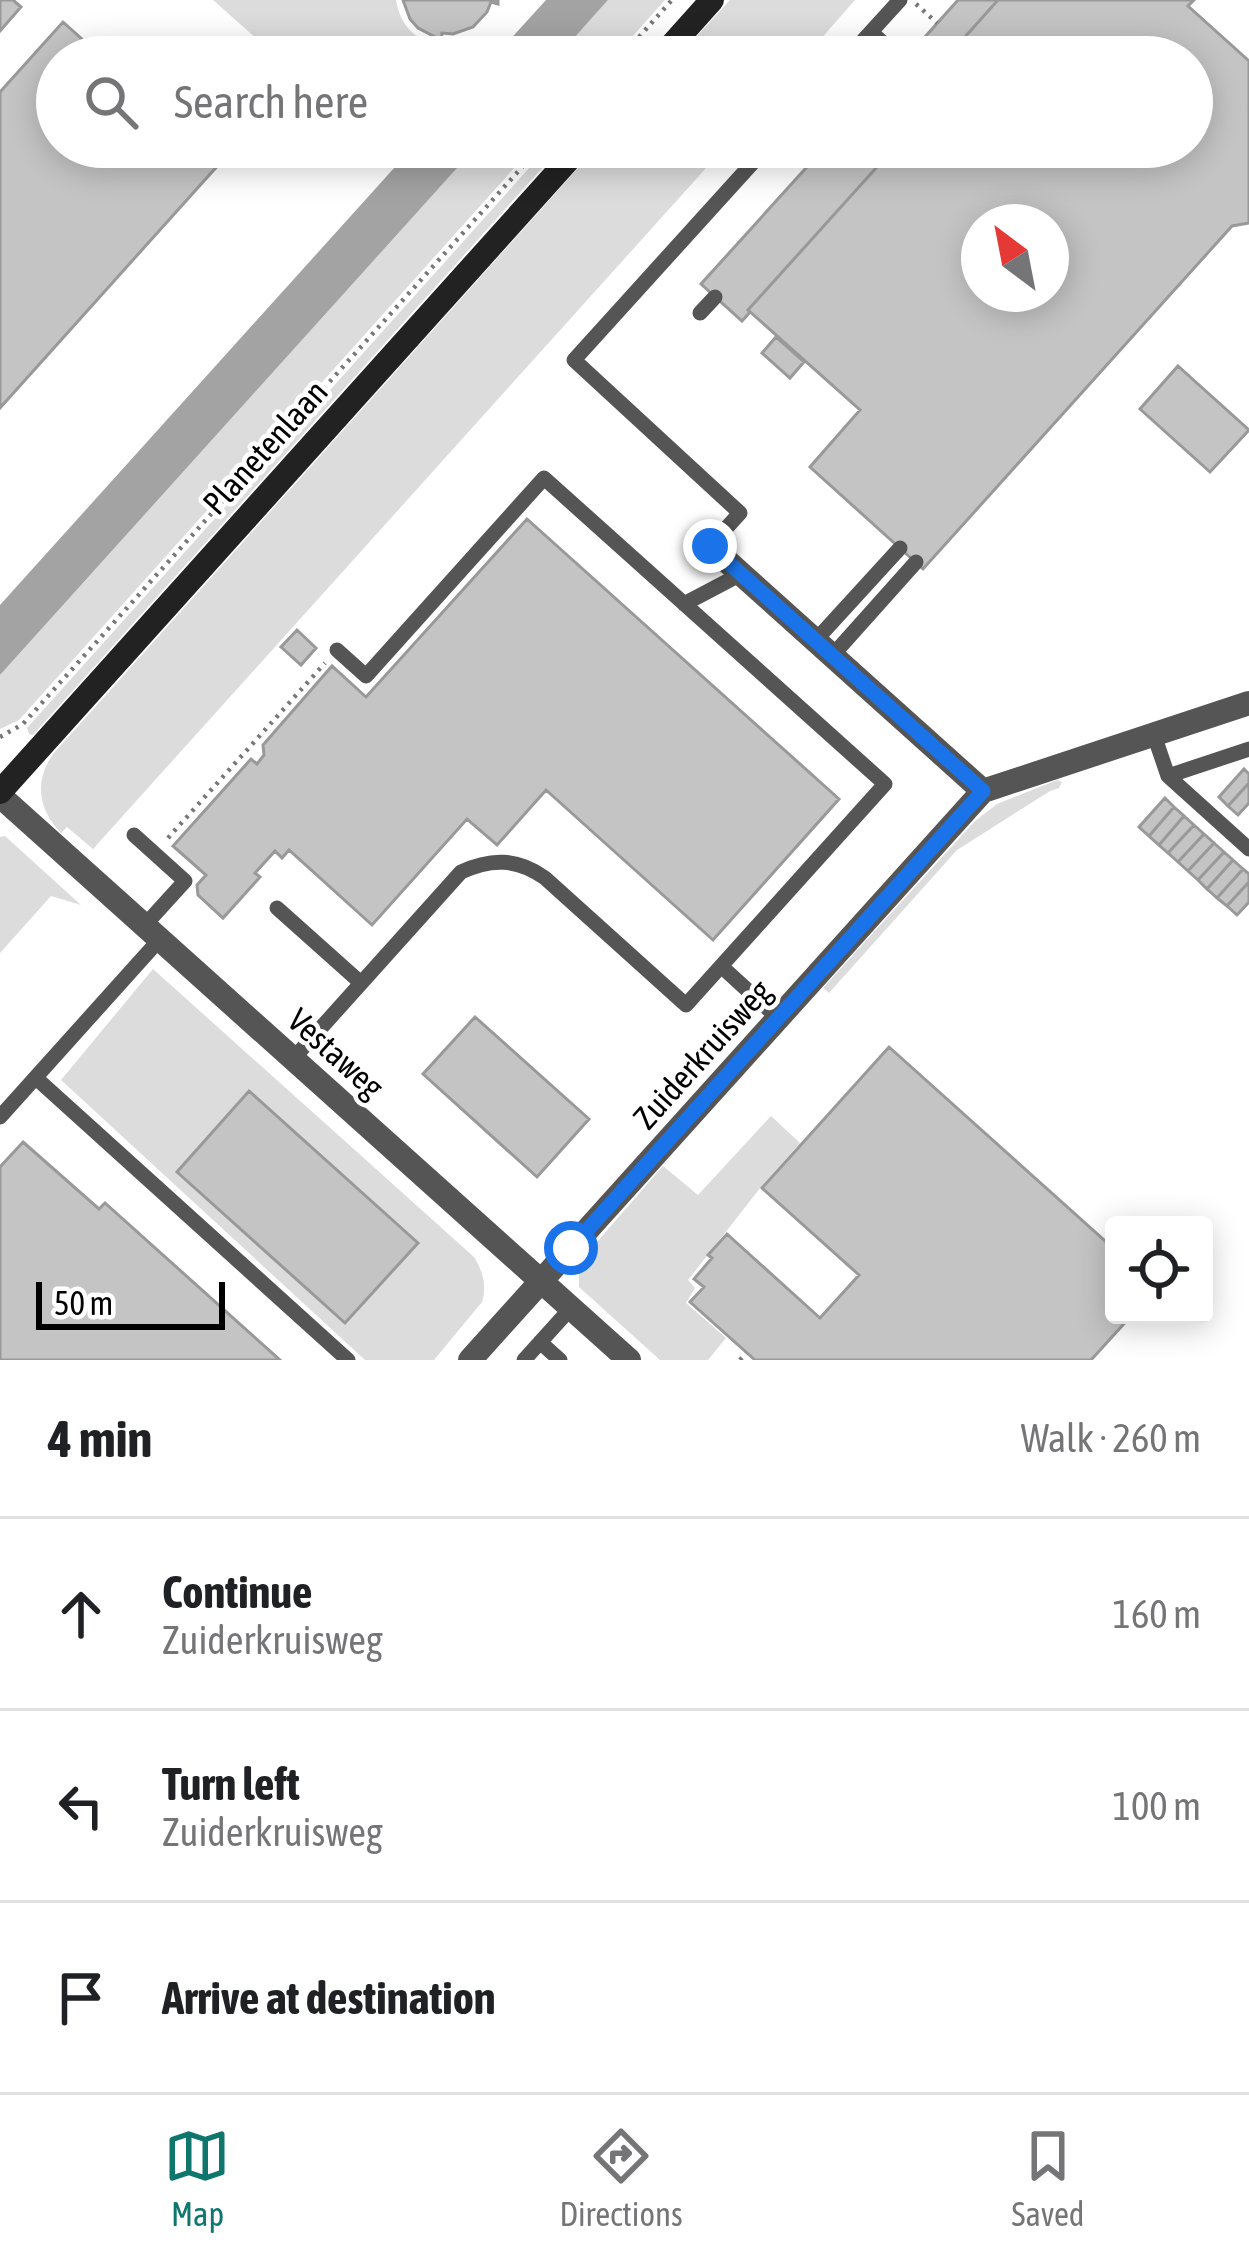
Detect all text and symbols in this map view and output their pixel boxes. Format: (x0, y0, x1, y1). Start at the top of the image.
search box (36, 36, 1213, 168)
icon: search (78, 69, 144, 135)
text: Search here (174, 76, 368, 128)
north arrow (961, 204, 1069, 312)
street label: Planetenlaan (195, 372, 335, 522)
route end (683, 519, 737, 573)
street label: Zuiderkruisweg (625, 971, 779, 1136)
street label: Vestaweg (280, 1000, 392, 1106)
map controls (1105, 1216, 1213, 1324)
button: locate (1105, 1216, 1213, 1324)
route start (544, 1221, 598, 1275)
scale bar (36, 1276, 225, 1329)
text: 50 m (54, 1284, 113, 1322)
text: 4 min (48, 1409, 152, 1468)
text: Walk · 260 m (1021, 1416, 1201, 1460)
text: Continue (162, 1566, 313, 1618)
icon: ahead (48, 1581, 114, 1647)
text: 160 m (1113, 1592, 1201, 1636)
text: Zuiderkruisweg (162, 1618, 383, 1662)
text: Turn left (162, 1758, 300, 1810)
icon: left (48, 1773, 114, 1839)
text: 100 m (1113, 1784, 1201, 1828)
text: Zuiderkruisweg (162, 1810, 383, 1854)
icon: arrive (48, 1965, 114, 2031)
text: Arrive at destination (162, 1972, 496, 2024)
tab: Map (164, 2123, 230, 2233)
tab: Directions (559, 2123, 683, 2233)
tab: Saved (1012, 2123, 1084, 2233)

